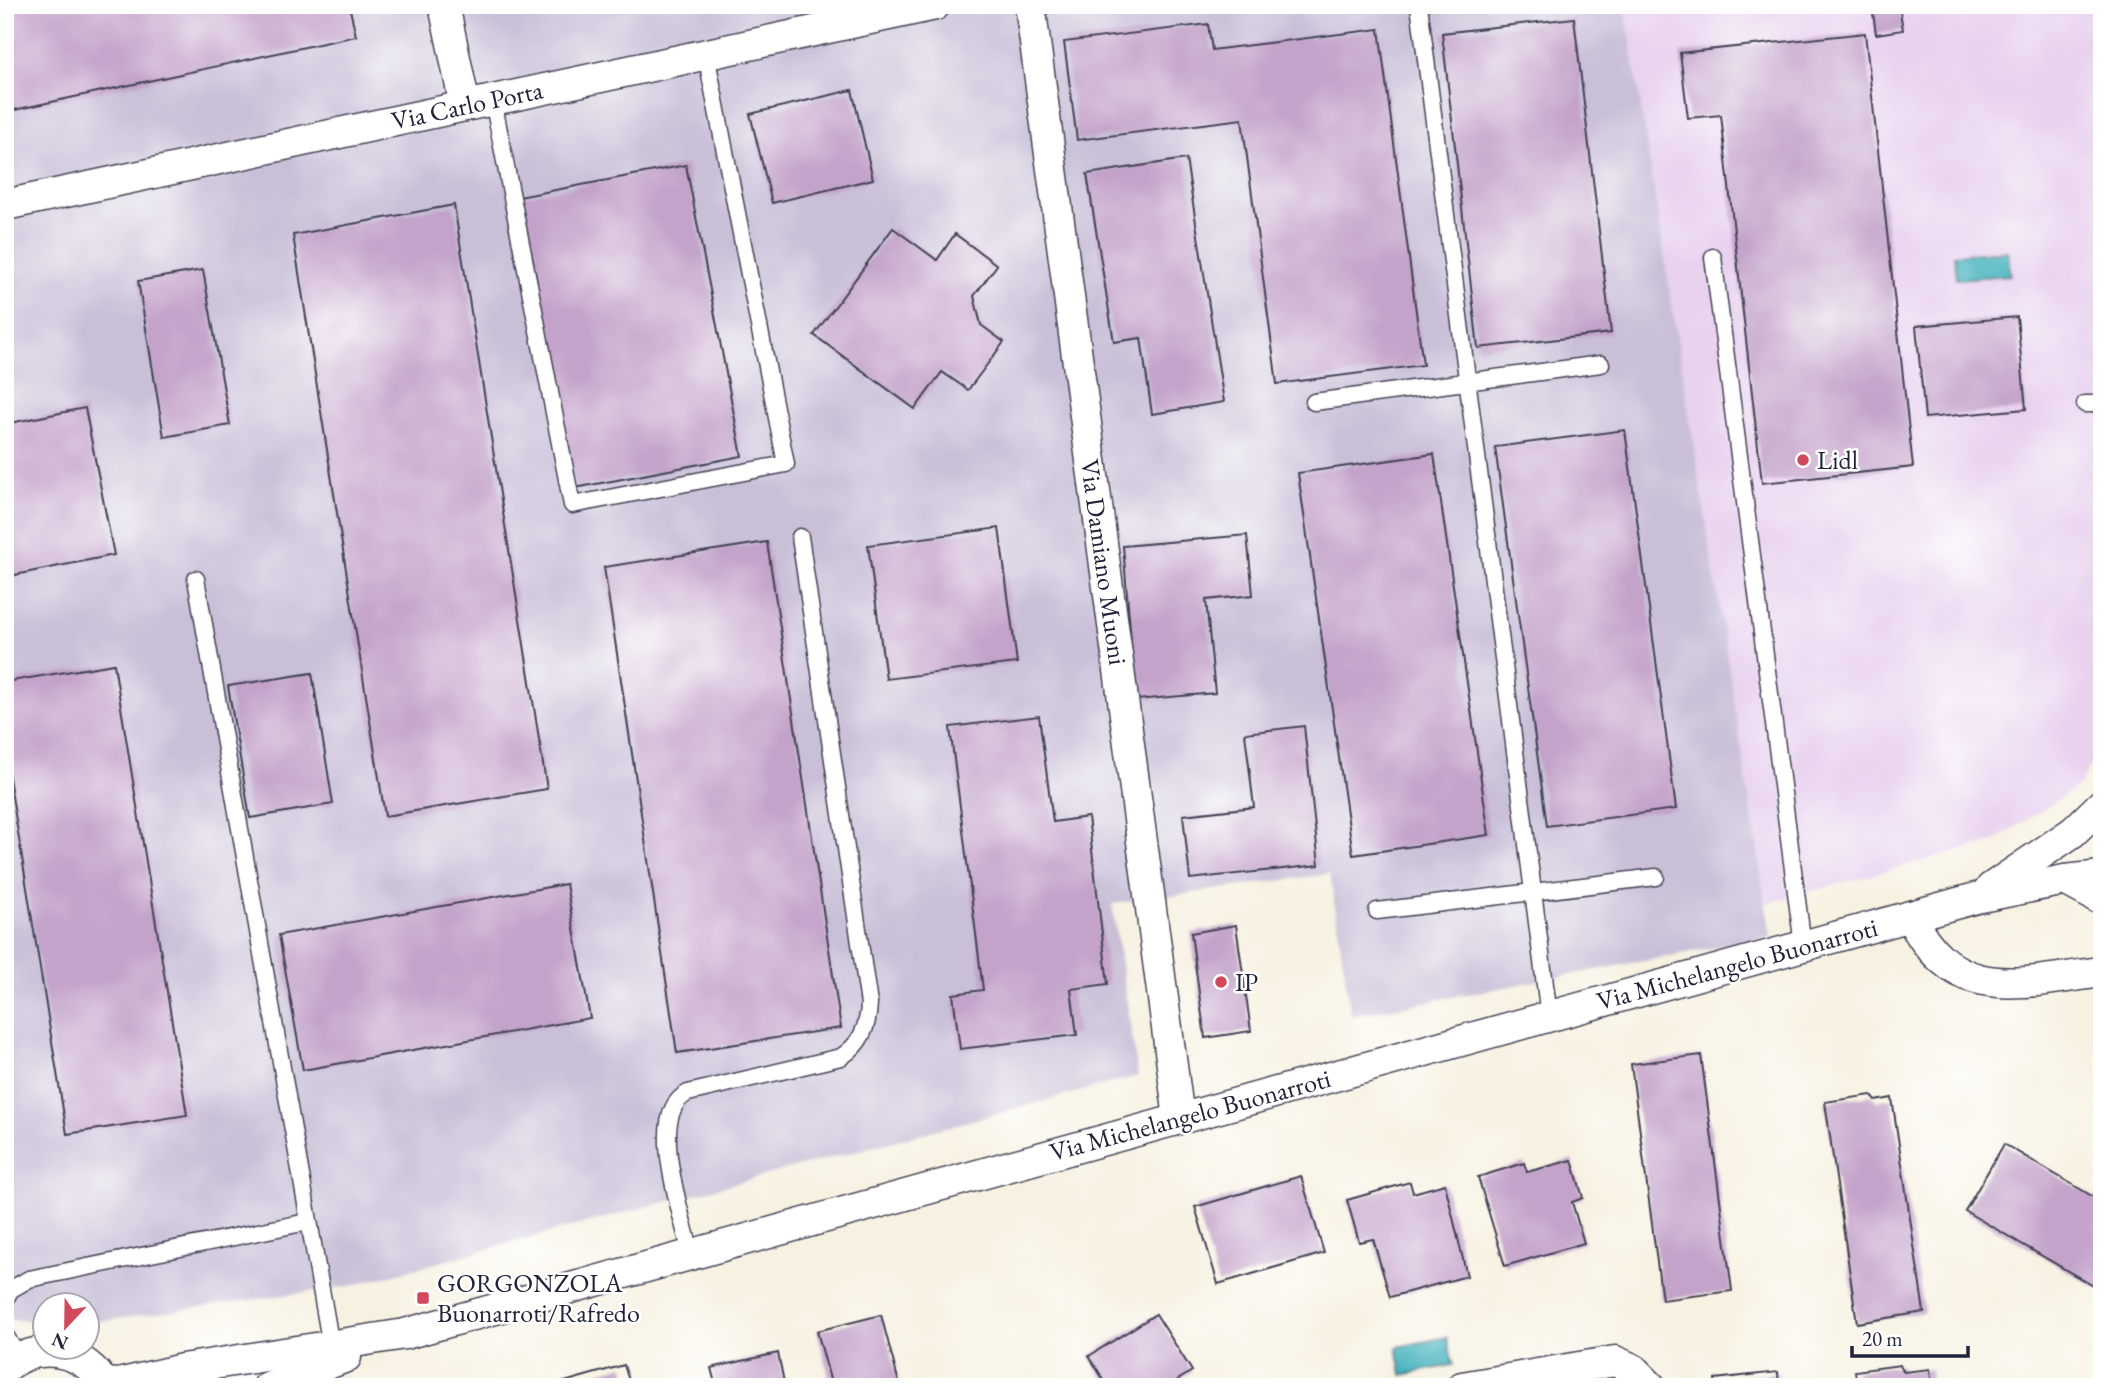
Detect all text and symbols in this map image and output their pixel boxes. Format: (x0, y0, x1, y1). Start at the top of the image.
street label: Via Carlo Porta (388, 72, 546, 138)
place label: Lidl (1817, 443, 1858, 477)
marker: Lidl (1795, 452, 1811, 468)
street label: Via Damiano Muoni (1073, 457, 1135, 667)
street label: Via Michelangelo Buonarroti (1593, 910, 1881, 1018)
place label: IP (1235, 965, 1258, 999)
marker: IP (1213, 974, 1229, 990)
street label: Via Michelangelo Buonarroti (1046, 1061, 1334, 1169)
place label: GORGONZOLA Buonarroti/Rafredo (437, 1266, 640, 1330)
north arrow (32, 1290, 102, 1360)
marker: GORGONZOLA Buonarroti/Rafredo (415, 1290, 431, 1306)
scale bar (1852, 1315, 1967, 1359)
text: 20 m (1862, 1325, 1903, 1352)
text: N (47, 1327, 72, 1356)

